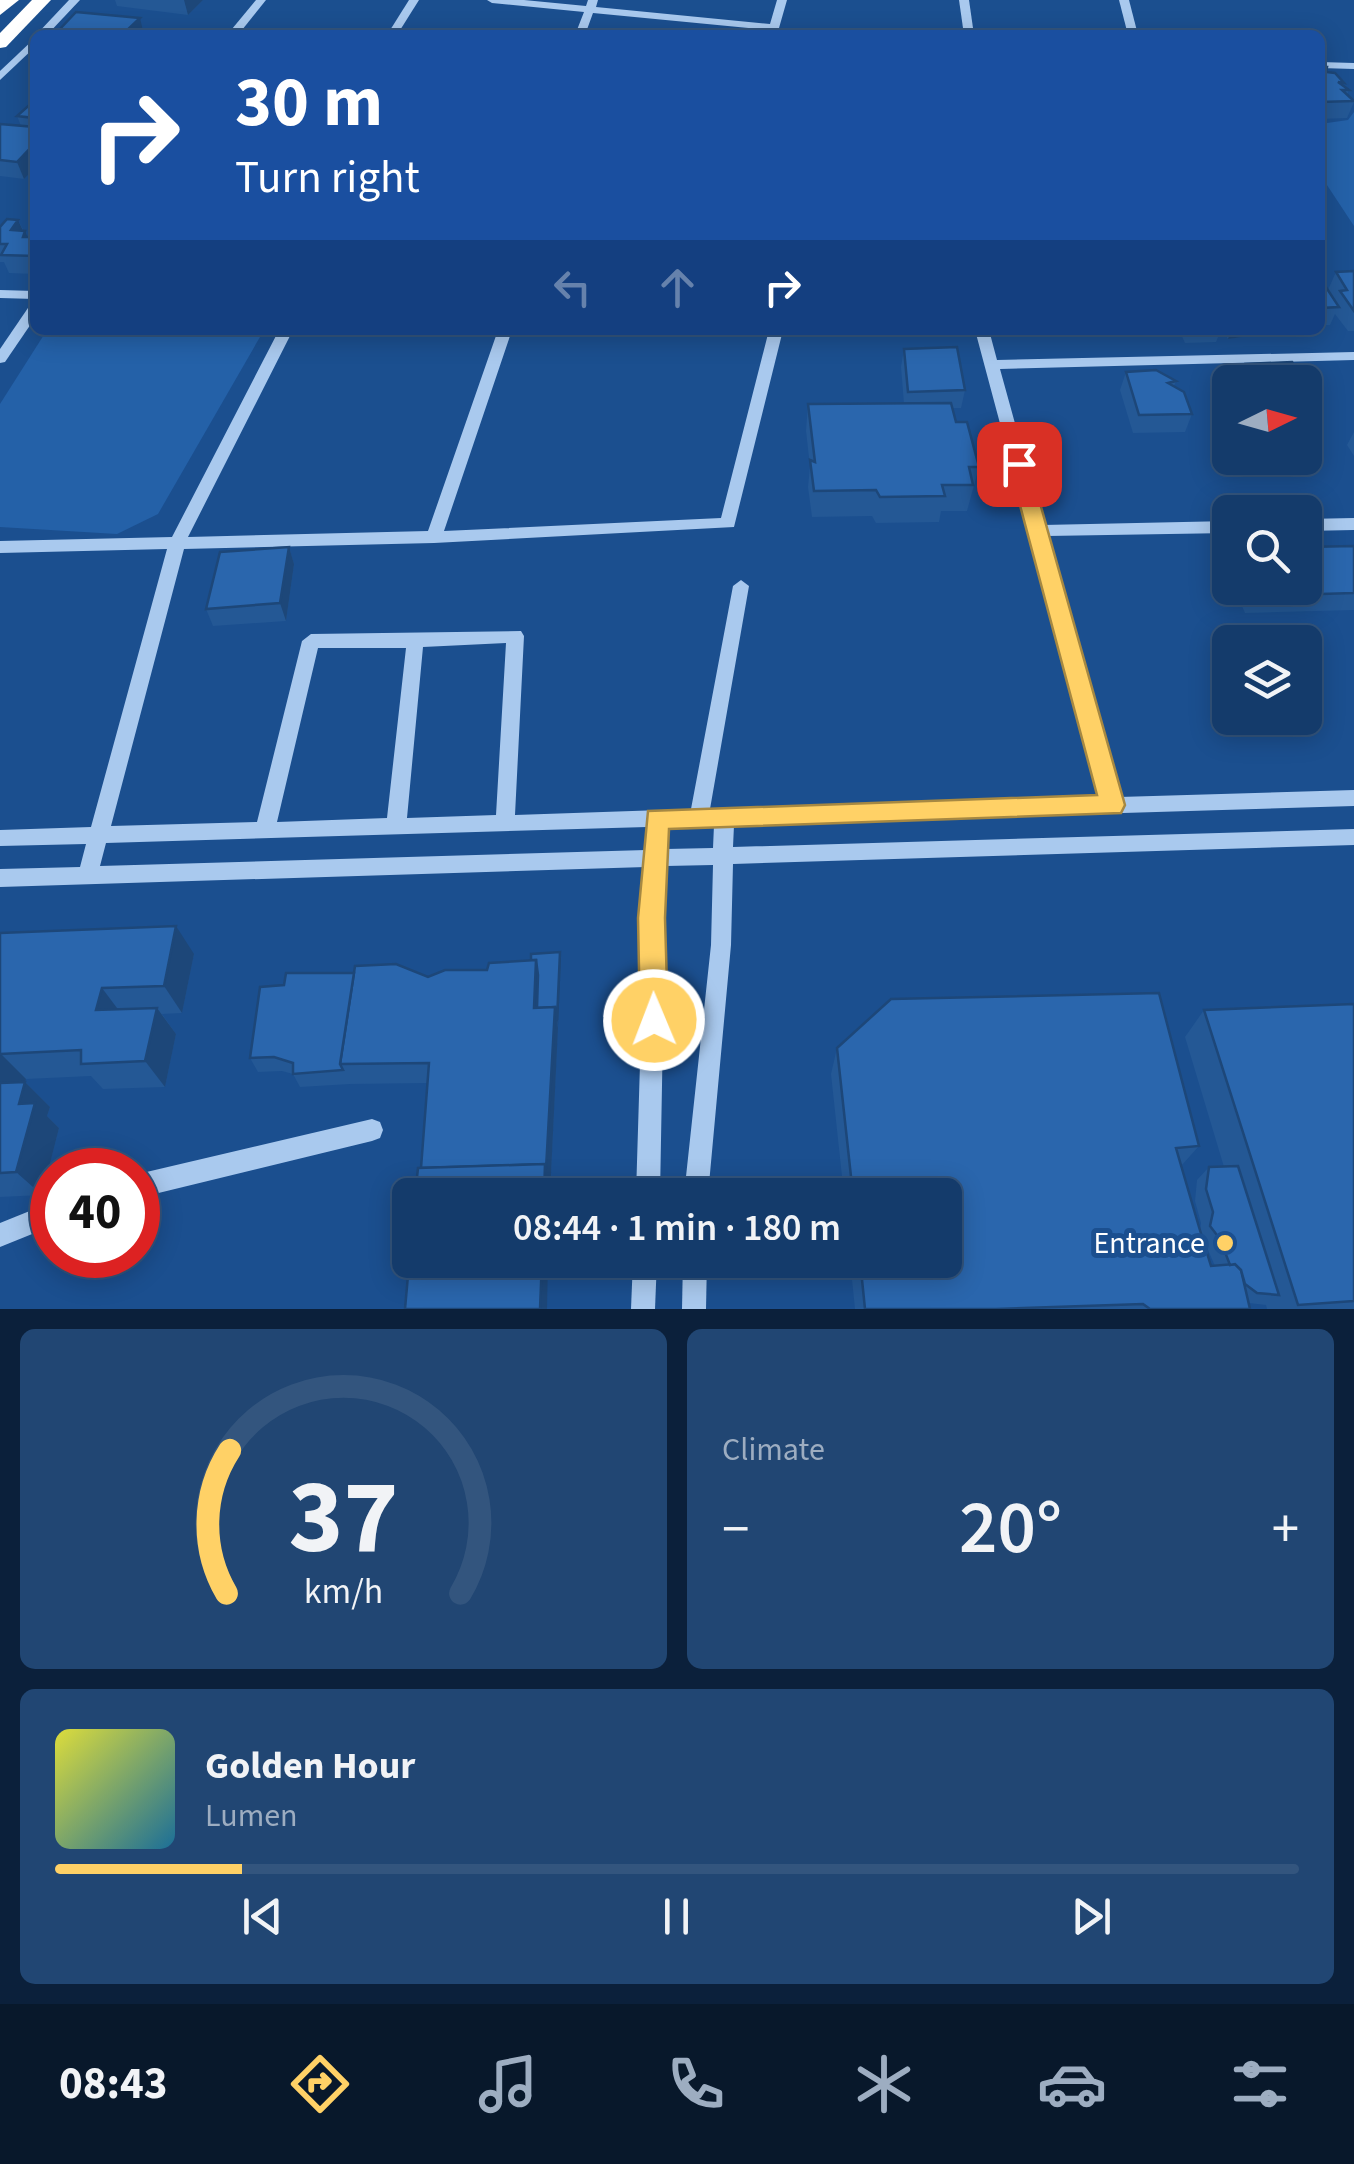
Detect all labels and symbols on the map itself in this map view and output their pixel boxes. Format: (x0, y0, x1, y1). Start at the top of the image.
north arrow (1212, 365, 1322, 475)
pin (977, 422, 1062, 507)
position arrow (602, 968, 706, 1072)
speed limit sign: 40 (30, 1148, 160, 1278)
place label: Entrance (1093, 1222, 1205, 1265)
marker: Entrance (1214, 1232, 1236, 1254)

